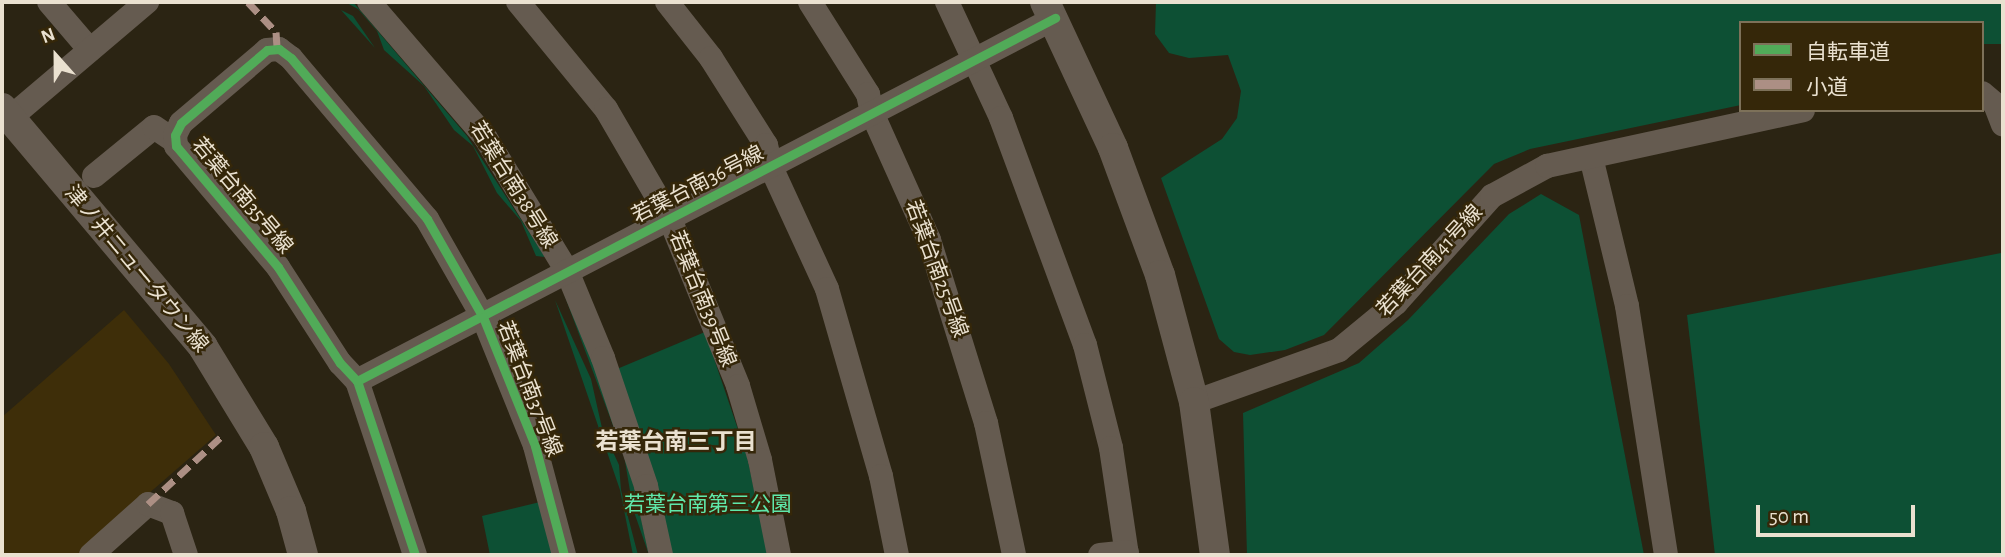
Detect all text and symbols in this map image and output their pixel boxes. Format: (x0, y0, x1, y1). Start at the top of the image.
north arrow (21, 21, 91, 91)
legend (1739, 21, 1984, 112)
text: N (39, 25, 58, 47)
text: 自転車道 (1806, 42, 1890, 63)
text: 小道 (1806, 77, 1848, 98)
street label: 若葉台南38号線 (464, 117, 562, 253)
street label: 若葉台南35号線 (186, 133, 298, 259)
street label: 若葉台南36号線 (628, 141, 768, 229)
street label: 津ノ井ニュータウン線 (59, 180, 213, 358)
street label: 若葉台南25号線 (899, 197, 973, 341)
street label: 若葉台南41号線 (1372, 200, 1488, 322)
street label: 若葉台南39号線 (663, 227, 741, 371)
street label: 若葉台南37号線 (492, 318, 566, 460)
district label: 若葉台南三丁目 (596, 429, 756, 457)
scale bar (1760, 490, 1919, 534)
park label: 若葉台南第三公園 (624, 492, 792, 518)
text: 50 m (1769, 506, 1809, 527)

